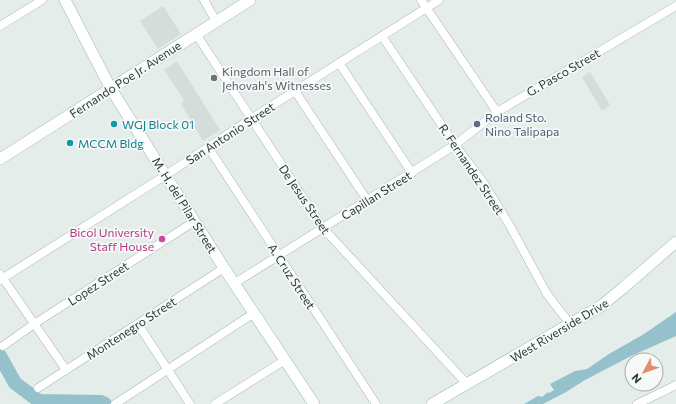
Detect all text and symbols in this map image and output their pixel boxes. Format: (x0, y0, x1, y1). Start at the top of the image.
street label: Fernando Poe Jr. Avenue (67, 38, 184, 121)
street label: G. Pasco Street (524, 45, 602, 99)
place label: Kingdom Hall of Jehovah's Witnesses (222, 64, 331, 93)
marker: Kingdom Hall of Jehovah's Witnesses (209, 73, 219, 83)
street label: San Antonio Street (183, 99, 277, 167)
place label: Roland Sto. Nino Talipapa (485, 110, 559, 138)
place label: WGJ Block 01 (122, 117, 194, 132)
marker: WGJ Block 01 (109, 119, 119, 129)
marker: Roland Sto. Nino Talipapa (472, 119, 482, 129)
street label: R. Fernandez Street (436, 121, 508, 217)
place label: MCCM Bldg (78, 136, 144, 150)
marker: MCCM Bldg (65, 138, 75, 148)
street label: M. H. del Pilar Street (150, 155, 220, 256)
street label: De Jesus Street (276, 161, 334, 237)
street label: Capillan Street (338, 168, 414, 222)
place label: Bicol University Staff House (69, 225, 154, 253)
marker: Bicol University Staff House (157, 234, 167, 244)
street label: A. Cruz Street (266, 241, 318, 311)
street label: Lopez Street (65, 258, 131, 308)
street label: Montenegro Street (83, 294, 179, 362)
street label: West Riverside Drive (508, 295, 610, 365)
north arrow (624, 352, 664, 392)
text: N (628, 372, 644, 386)

